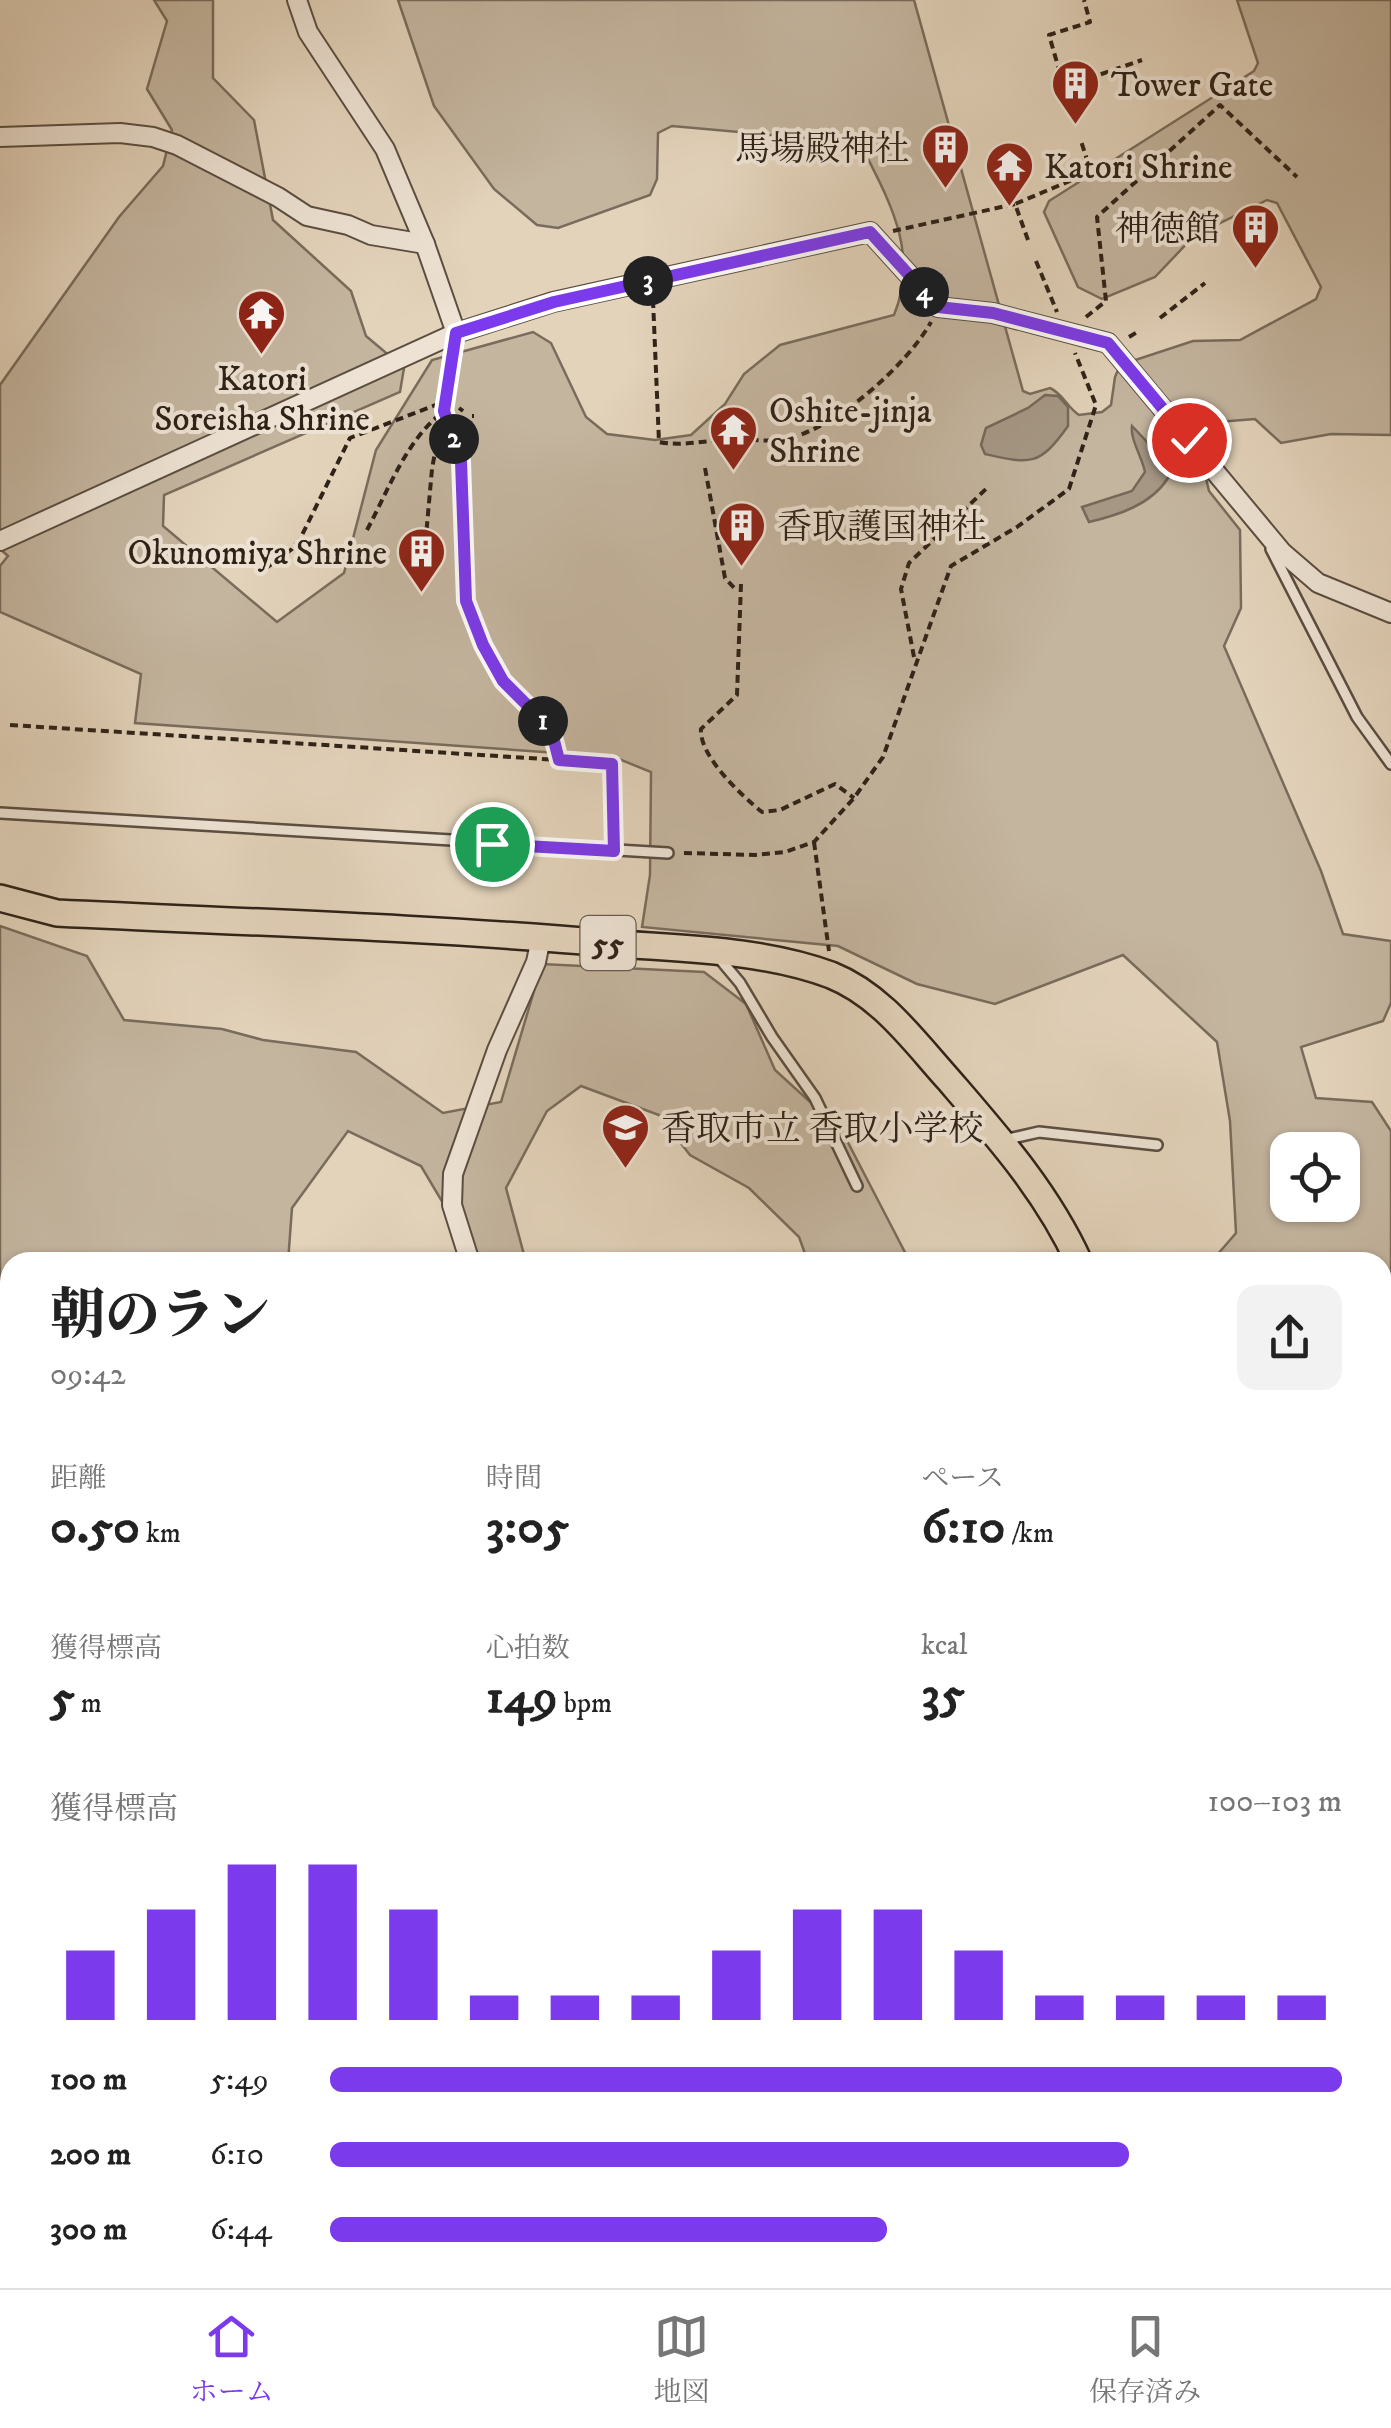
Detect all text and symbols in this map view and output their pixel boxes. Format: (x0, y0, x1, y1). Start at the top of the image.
building icon: Tower Gate (1050, 58, 1102, 126)
place label: Tower Gate (1111, 64, 1273, 108)
building icon: 馬場殿神社 (919, 122, 971, 190)
place label: 馬場殿神社 (735, 128, 910, 172)
temple icon: Katori Shrine (983, 140, 1035, 208)
place label: Katori Shrine (1044, 146, 1233, 190)
building icon: 神徳館 (1229, 202, 1281, 270)
place label: 神徳館 (1115, 208, 1220, 252)
pin: 3 (623, 256, 673, 306)
text: 3 (643, 263, 653, 298)
pin: 4 (899, 267, 949, 317)
text: 4 (916, 274, 932, 309)
temple icon: Katori Soreisha Shrine (236, 288, 288, 356)
place label: Katori Soreisha Shrine (154, 358, 370, 442)
place label: Oshite-jinja Shrine (769, 390, 932, 474)
pin (1147, 398, 1232, 483)
temple icon: Oshite-jinja Shrine (708, 404, 760, 472)
icon: check (1162, 413, 1217, 468)
pin: 2 (429, 414, 479, 464)
text: 2 (447, 421, 461, 456)
building icon: 香取護国神社 (716, 500, 768, 568)
place label: 香取護国神社 (777, 506, 987, 550)
building icon: Okunomiya Shrine (396, 526, 448, 594)
place label: Okunomiya Shrine (127, 532, 387, 576)
pin: 1 (518, 696, 568, 746)
text: 1 (538, 703, 548, 738)
pin (450, 802, 535, 887)
icon: arrive (465, 817, 520, 872)
road number: 55 (580, 916, 636, 970)
school or university icon: 香取市立 香取小学校 (600, 1102, 652, 1170)
place label: 香取市立 香取小学校 (661, 1108, 984, 1152)
map controls (1270, 1132, 1360, 1222)
button: locate (1270, 1132, 1360, 1222)
text: 朝のラン (50, 1283, 270, 1352)
button: share (1237, 1285, 1342, 1390)
text: 09:42 (50, 1355, 126, 1395)
text: 距離 (50, 1461, 106, 1496)
text: 時間 (486, 1461, 542, 1496)
text: ペース (921, 1461, 1004, 1496)
text: 0.50 (50, 1496, 140, 1559)
text: 3:05 (486, 1496, 569, 1559)
text: 6:10 (921, 1496, 1005, 1559)
text: km (140, 1516, 181, 1551)
text: /km (1005, 1516, 1054, 1551)
text: kcal (921, 1628, 967, 1663)
text: 獲得標高 (50, 1631, 162, 1666)
text: 心拍数 (486, 1631, 570, 1666)
text: 35 (921, 1663, 965, 1726)
text: 5 (50, 1666, 75, 1729)
text: 149 (486, 1666, 558, 1729)
text: m (75, 1686, 102, 1721)
text: bpm (558, 1686, 612, 1721)
text: 100–103 m (1207, 1782, 1342, 1822)
text: 獲得標高 (50, 1790, 178, 1830)
text: 100 m (50, 2060, 127, 2100)
text: 5:49 (210, 2060, 269, 2100)
text: 200 m (50, 2135, 131, 2175)
text: 6:10 (210, 2135, 264, 2175)
text: 300 m (50, 2210, 127, 2250)
text: 6:44 (210, 2210, 272, 2250)
tab: ホーム (190, 2309, 274, 2410)
tab: 地図 (653, 2309, 709, 2410)
tab: 保存済み (1089, 2309, 1201, 2410)

